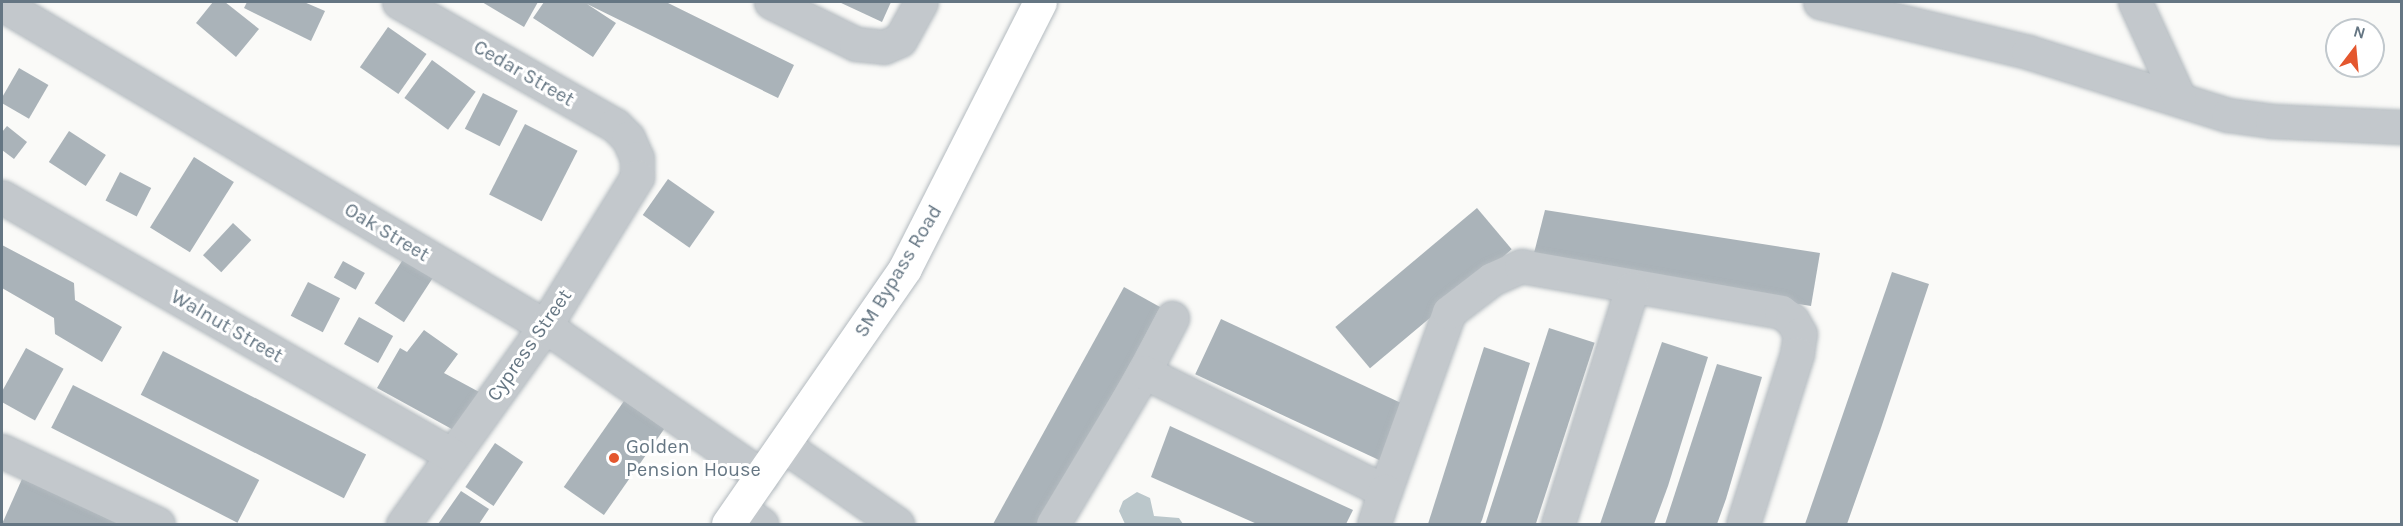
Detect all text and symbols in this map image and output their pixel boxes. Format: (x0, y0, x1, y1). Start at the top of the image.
north arrow (2325, 18, 2385, 78)
text: N (2351, 21, 2368, 43)
street label: Cedar Street (469, 35, 579, 111)
street label: Oak Street (340, 197, 434, 267)
street label: SM Bypass Road (849, 201, 947, 341)
street label: Walnut Street (167, 284, 287, 368)
street label: Cypress Street (481, 284, 577, 406)
place label: Golden Pension House (626, 434, 761, 481)
marker: Golden Pension House (607, 451, 621, 465)

